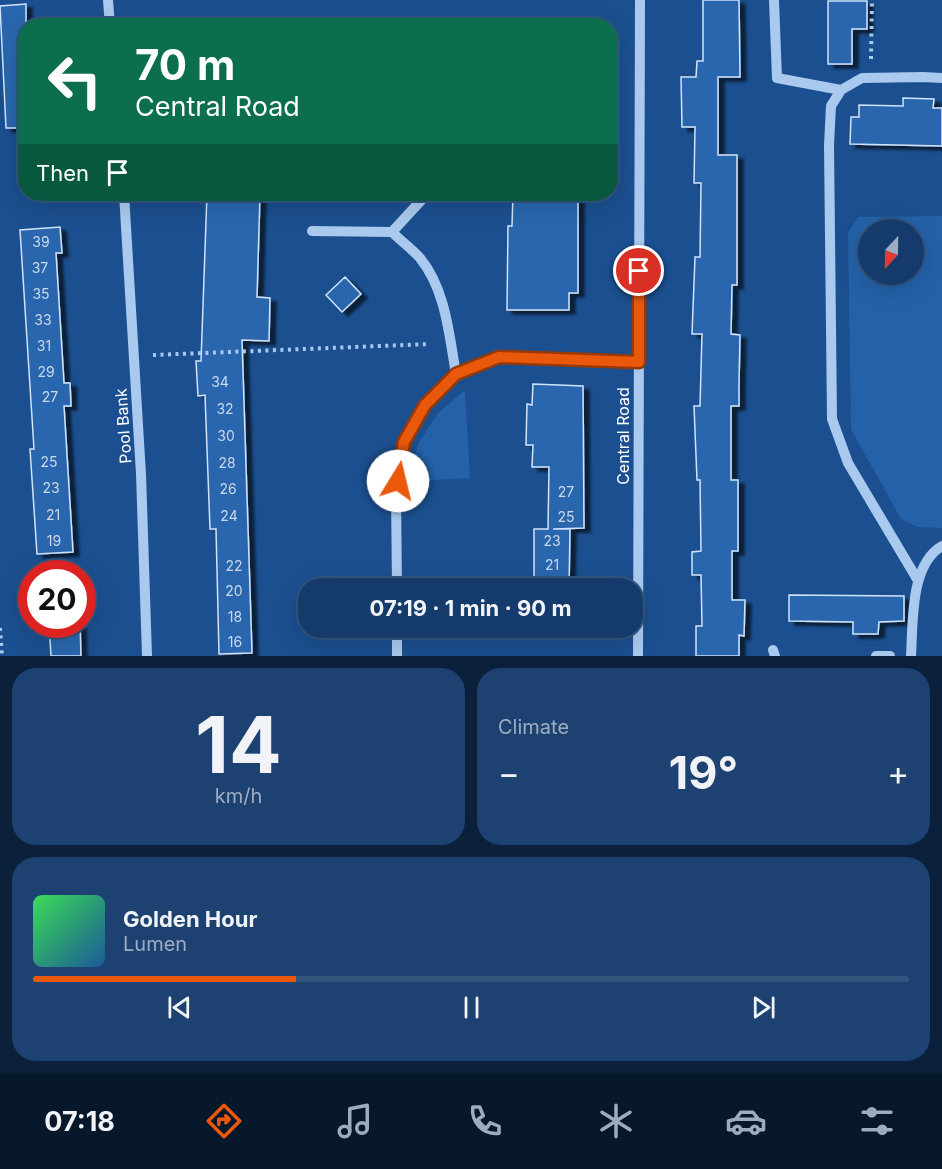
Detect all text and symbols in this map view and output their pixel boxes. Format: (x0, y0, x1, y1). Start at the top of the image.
text: 70 m (135, 39, 235, 90)
icon: left (36, 42, 114, 120)
text: Central Road (135, 90, 300, 123)
icon: arrive (101, 156, 134, 189)
text: Then (36, 160, 89, 186)
north arrow (858, 219, 924, 285)
map controls (858, 219, 924, 285)
house number: 39 (32, 233, 50, 250)
pin (613, 245, 664, 296)
icon: arrive (622, 254, 655, 287)
house number: 37 (32, 259, 48, 276)
house number: 35 (32, 285, 50, 302)
house number: 33 (34, 311, 52, 328)
house number: 31 (37, 337, 51, 354)
house number: 29 (37, 363, 55, 380)
house number: 34 (211, 373, 229, 390)
street label: Pool Bank (110, 387, 136, 464)
street label: Central Road (613, 387, 633, 485)
house number: 27 (42, 388, 58, 405)
house number: 32 (216, 400, 234, 417)
house number: 30 (217, 427, 235, 444)
position arrow (366, 449, 430, 513)
house number: 25 (40, 453, 58, 470)
house number: 28 (218, 454, 236, 471)
house number: 23 (42, 479, 60, 496)
house number: 26 (219, 480, 237, 497)
house number: 27 (558, 483, 574, 500)
house number: 21 (46, 506, 60, 523)
house number: 24 (220, 507, 238, 524)
house number: 25 (557, 508, 575, 525)
house number: 19 (47, 532, 61, 549)
house number: 23 (543, 532, 561, 549)
house number: 21 (545, 556, 559, 573)
house number: 22 (225, 557, 243, 574)
speed limit sign: 20 (18, 560, 96, 638)
house number: 20 (225, 582, 243, 599)
text: 07:19 · 1 min · 90 m (370, 595, 571, 621)
house number: 18 (228, 608, 242, 625)
house number: 16 (228, 633, 242, 650)
text: 14 (195, 697, 282, 792)
text: Climate (498, 715, 569, 739)
text: 19° (669, 745, 738, 800)
text: − (498, 753, 520, 793)
text: + (887, 753, 909, 793)
text: km/h (215, 784, 262, 808)
text: Golden Hour (123, 906, 257, 932)
text: Lumen (123, 932, 187, 956)
icon: previous (163, 991, 196, 1024)
icon: pause (455, 991, 488, 1024)
icon: next (747, 991, 780, 1024)
icon: directions (203, 1100, 245, 1142)
icon: music (334, 1100, 376, 1142)
icon: phone (464, 1100, 506, 1142)
icon: climate (595, 1100, 637, 1142)
icon: car (725, 1100, 767, 1142)
icon: filters (856, 1100, 898, 1142)
text: 07:18 (44, 1105, 115, 1138)

